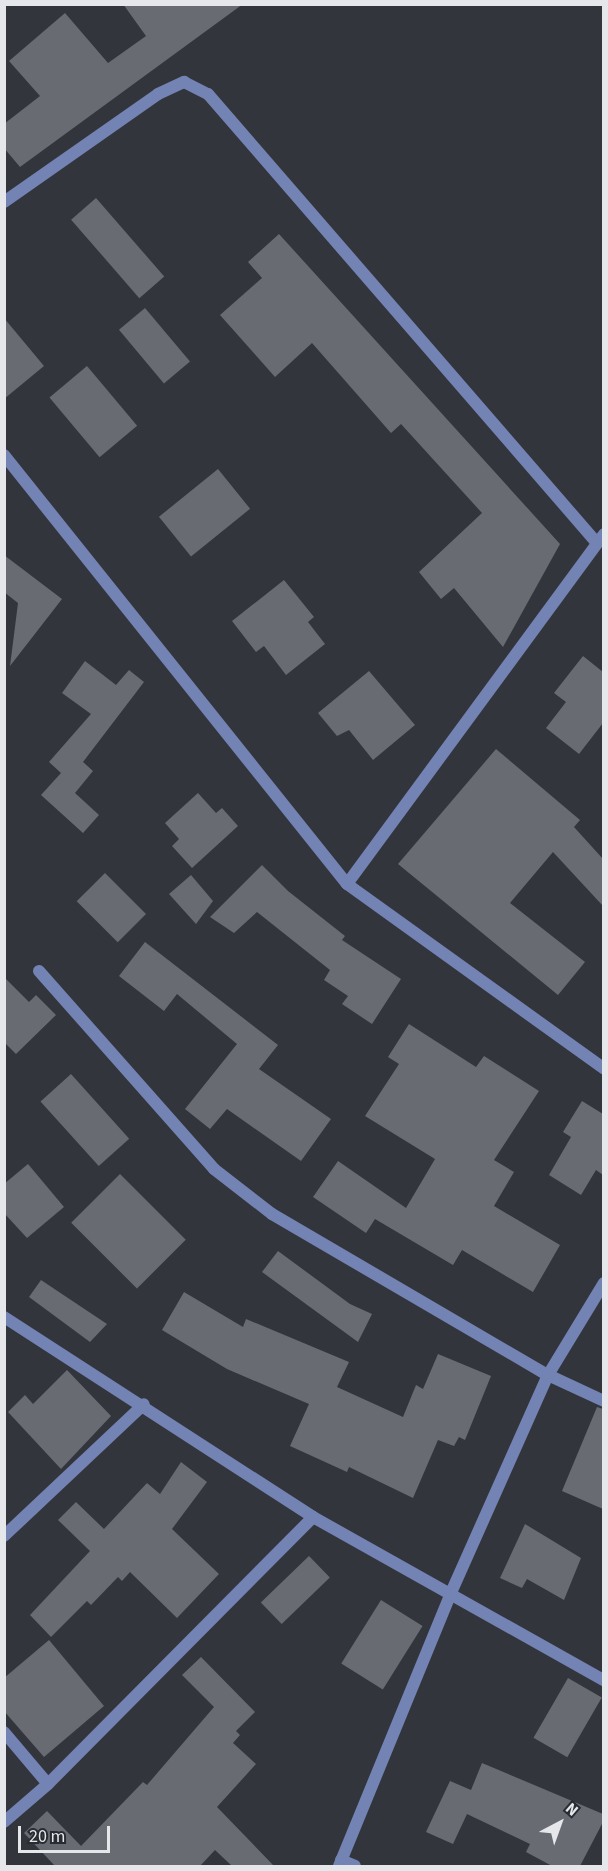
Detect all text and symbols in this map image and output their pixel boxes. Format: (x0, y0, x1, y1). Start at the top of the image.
north arrow (530, 1793, 590, 1853)
text: N (561, 1798, 583, 1821)
scale bar (21, 1814, 112, 1852)
text: 20 m (29, 1824, 65, 1849)

